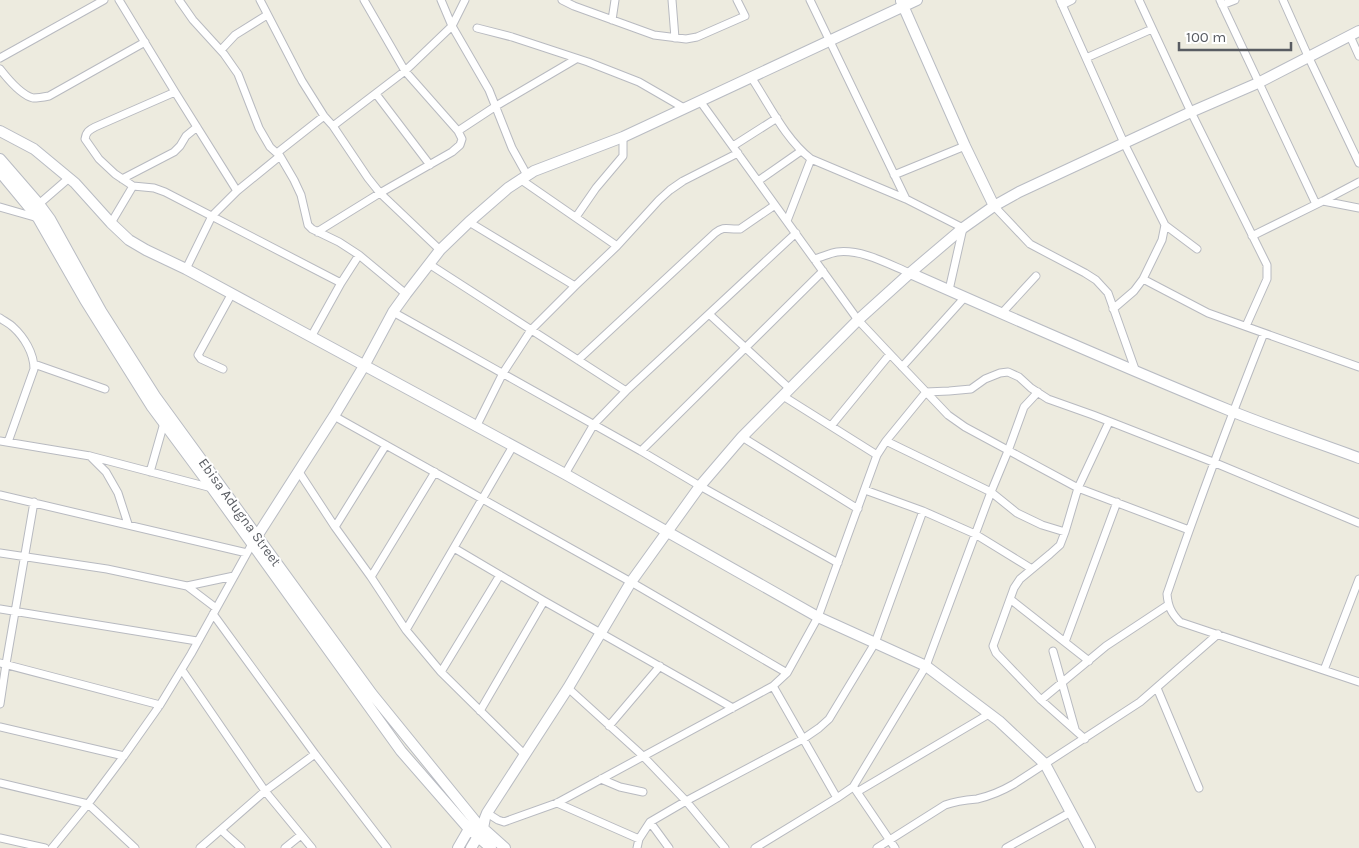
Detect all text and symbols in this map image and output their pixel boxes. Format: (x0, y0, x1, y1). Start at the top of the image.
scale bar (1179, 20, 1292, 52)
text: 100 m (1186, 28, 1226, 46)
street label: Ebisa Adugna Street (195, 455, 284, 570)

